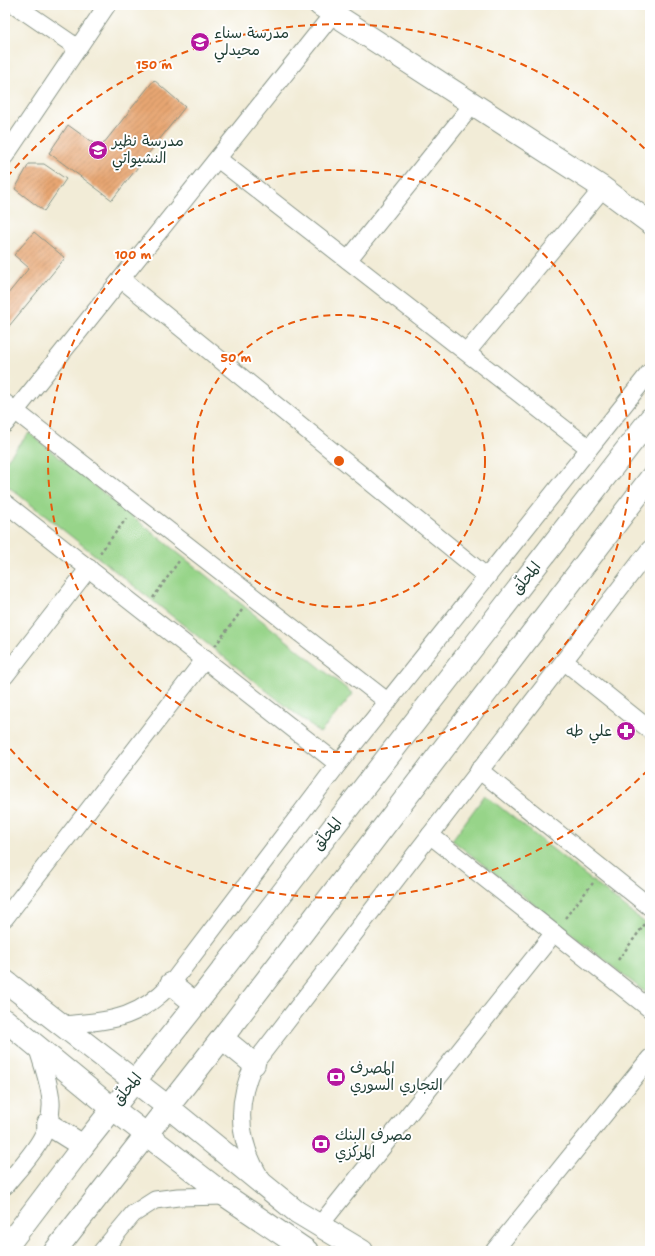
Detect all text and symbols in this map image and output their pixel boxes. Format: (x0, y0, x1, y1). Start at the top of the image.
place label: مدرسة سناء محيدلي (214, 23, 289, 63)
school or university icon: مدرسة سناء محيدلي (189, 31, 211, 53)
text: 150 m (136, 57, 172, 73)
place label: مدرسة نظير النشيواتي (110, 131, 184, 171)
school or university icon: مدرسة نظير النشيواتي (87, 139, 109, 161)
text: 100 m (115, 247, 152, 263)
text: 50 m (221, 350, 252, 366)
centre of rings (332, 454, 346, 468)
street label: المحلّق (507, 557, 545, 599)
pharmacy icon: علي طه (615, 720, 637, 742)
place label: علي طه (566, 721, 612, 744)
street label: المحلّق (308, 813, 346, 855)
place label: المصرف التجاري السوري (350, 1058, 443, 1096)
bank icon: المصرف التجاري السوري (325, 1066, 347, 1088)
street label: المحلّق (108, 1068, 146, 1110)
place label: مصرف البنك المركزي (335, 1125, 412, 1163)
bank icon: مصرف البنك المركزي (310, 1133, 332, 1155)

